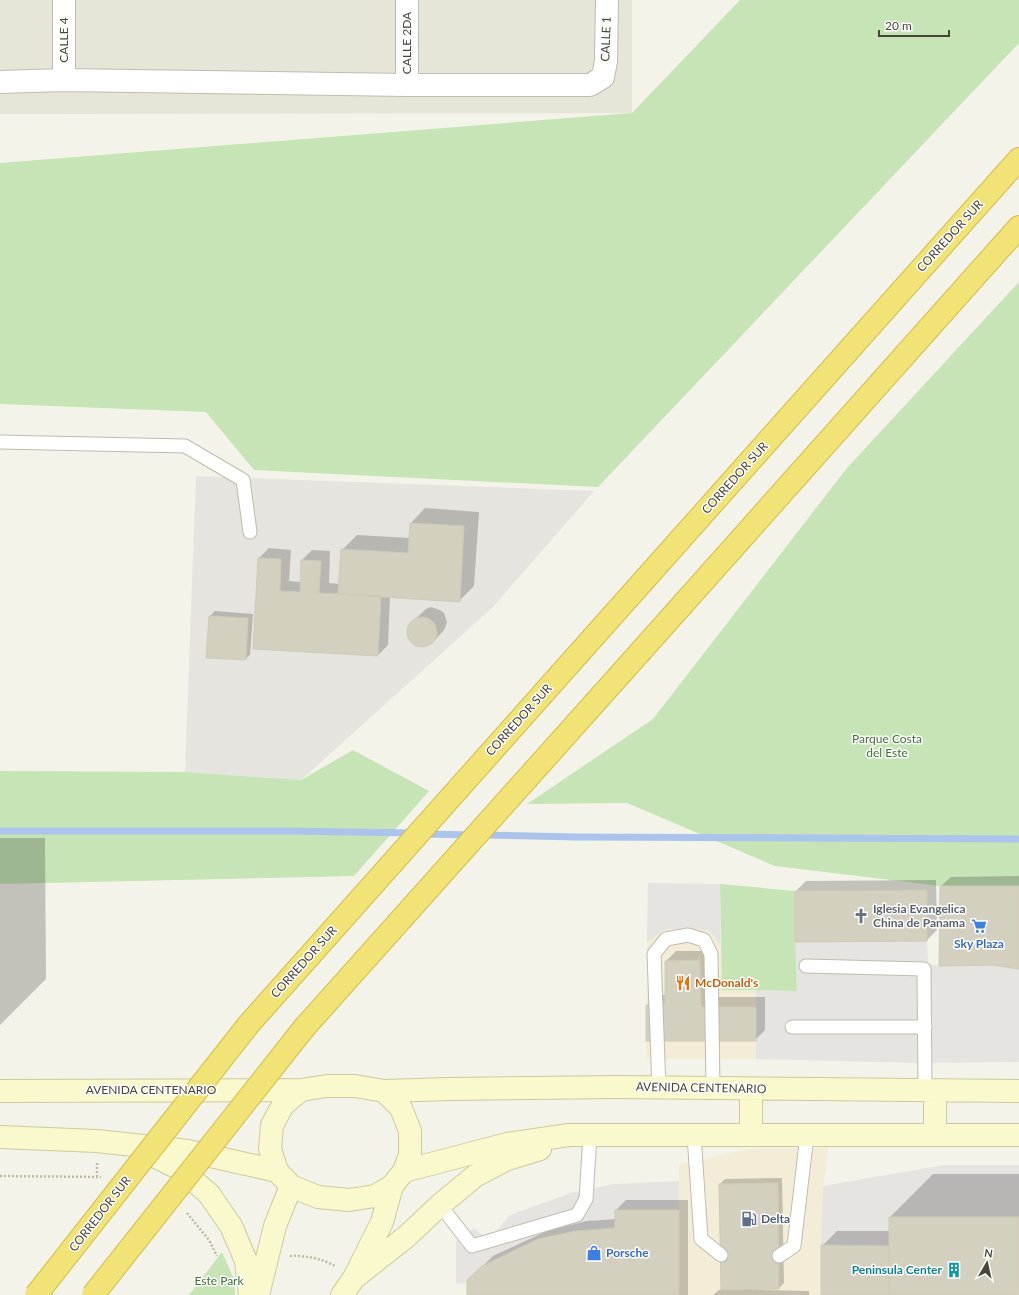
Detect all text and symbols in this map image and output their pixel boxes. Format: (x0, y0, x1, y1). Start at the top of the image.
street label: CALLE 2DA (399, 11, 414, 74)
scale bar (879, 12, 949, 38)
street label: CALLE 1 (597, 16, 614, 62)
street label: CALLE 4 (56, 17, 71, 63)
text: 20 m (885, 18, 912, 33)
street label: CORREDOR SUR (913, 196, 986, 275)
street label: CORREDOR SUR (698, 438, 771, 517)
street label: CORREDOR SUR (482, 680, 555, 759)
park label: Parque Costa del Este (852, 731, 922, 760)
place label: Iglesia Evangelica China de Panama (873, 901, 966, 930)
church icon: Iglesia Evangelica China de Panama (852, 907, 870, 925)
supermarket icon: Sky Plaza (970, 917, 988, 935)
street label: CORREDOR SUR (267, 922, 340, 1001)
place label: Sky Plaza (954, 936, 1004, 951)
restaurant icon: McDonald's (674, 974, 692, 992)
place label: McDonald's (695, 975, 758, 990)
street label: AVENIDA CENTENARIO (636, 1079, 767, 1096)
street label: AVENIDA CENTENARIO (86, 1082, 217, 1097)
street label: CORREDOR SUR (65, 1173, 134, 1254)
fuel station icon: Delta (740, 1210, 758, 1228)
place label: Delta (761, 1211, 790, 1226)
north arrow (967, 1243, 1007, 1283)
shop icon: Porsche (585, 1244, 603, 1262)
place label: Porsche (606, 1245, 649, 1260)
text: N (983, 1246, 994, 1260)
building icon: Peninsula Center (945, 1261, 963, 1279)
place label: Peninsula Center (852, 1262, 943, 1277)
park label: Este Park (194, 1273, 244, 1288)

